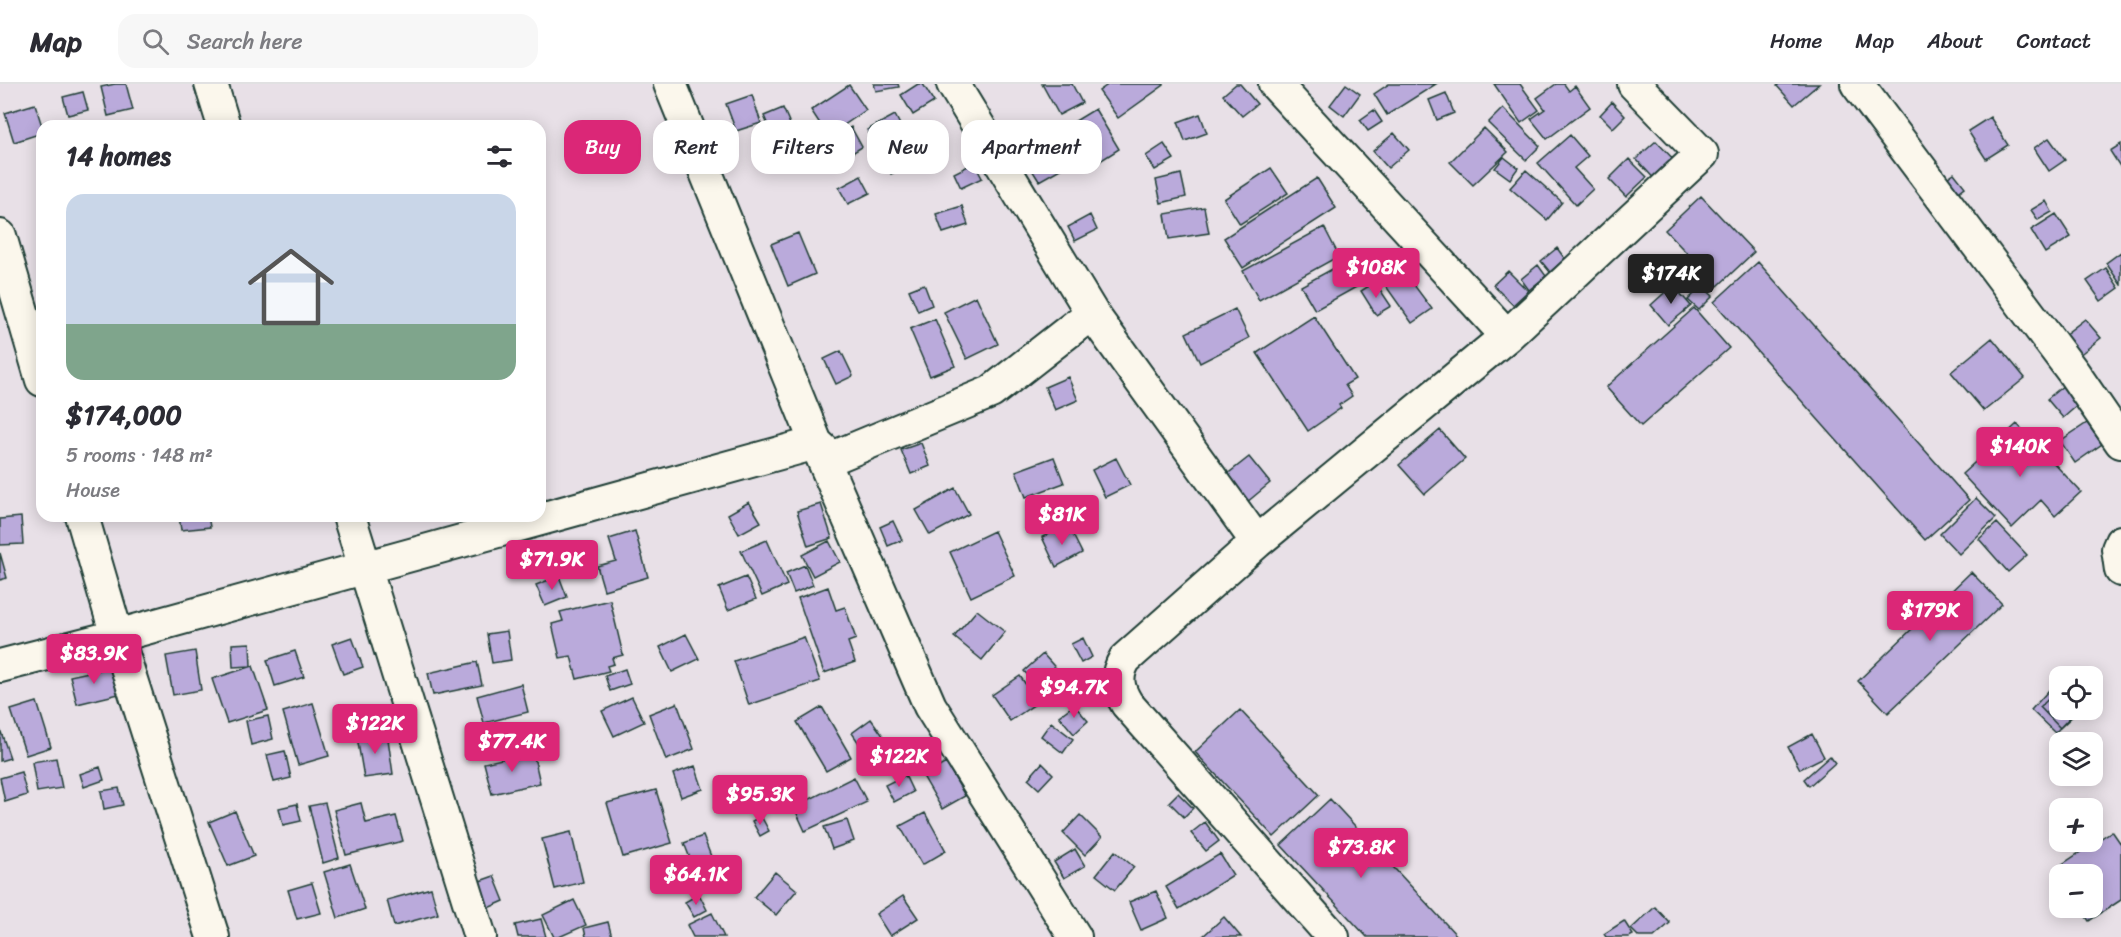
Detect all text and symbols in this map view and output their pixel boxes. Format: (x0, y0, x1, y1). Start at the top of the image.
search box (118, 14, 538, 68)
text: Map (30, 17, 82, 66)
text: Search here (187, 22, 303, 61)
text: Home (1770, 22, 1822, 60)
text: Map (1855, 22, 1894, 60)
text: About (1927, 22, 1984, 60)
text: Contact (2017, 22, 2091, 60)
icon: search (139, 25, 172, 58)
chip: Buy (564, 120, 641, 174)
chip: Rent (653, 120, 739, 174)
chip: Filters (751, 120, 855, 174)
chip: New (867, 120, 949, 174)
chip: Apartment (961, 120, 1102, 174)
text: 14 homes (66, 133, 171, 179)
icon: filters (483, 140, 516, 173)
icon: home (237, 233, 345, 341)
pin: $108K (1334, 248, 1418, 299)
text: $108K (1347, 250, 1405, 285)
pin: $174K (1629, 254, 1713, 305)
text: $174K (1642, 256, 1700, 291)
text: $174,000 (66, 392, 182, 438)
pin: $140K (1978, 427, 2062, 478)
text: $140K (1990, 429, 2050, 464)
text: 5 rooms · 148 m² (66, 438, 213, 473)
text: House (66, 473, 120, 508)
pin: $81K (1026, 495, 1098, 546)
text: $81K (1039, 497, 1085, 532)
pin: $71.9K (503, 540, 601, 591)
text: $71.9K (520, 542, 584, 577)
pin: $179K (1888, 591, 1972, 642)
text: $179K (1901, 593, 1959, 628)
pin: $83.9K (45, 634, 143, 685)
text: $83.9K (61, 636, 127, 671)
map controls (2049, 666, 2103, 918)
button: locate (2049, 666, 2103, 720)
pin: $94.7K (1025, 668, 1123, 719)
text: $94.7K (1040, 670, 1108, 705)
pin: $122K (333, 704, 417, 755)
text: $122K (346, 706, 404, 741)
pin: $77.4K (463, 722, 561, 773)
text: $77.4K (479, 724, 546, 759)
button: layers (2049, 732, 2103, 786)
pin: $122K (857, 737, 941, 788)
text: $122K (870, 739, 928, 774)
pin: $95.3K (711, 775, 809, 826)
text: $95.3K (726, 777, 794, 812)
button: + (2049, 798, 2103, 852)
pin: $73.8K (1312, 828, 1410, 879)
text: $73.8K (1328, 830, 1394, 865)
pin: $64.1K (647, 855, 745, 906)
text: $64.1K (664, 857, 728, 892)
button: − (2049, 864, 2103, 918)

